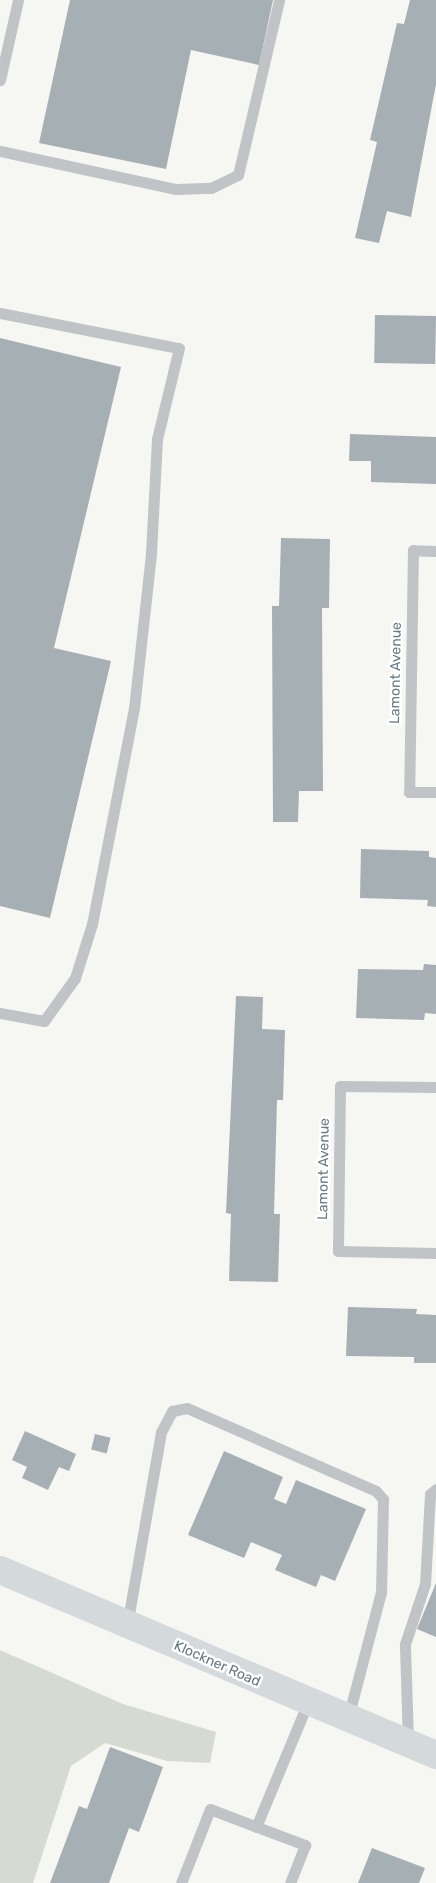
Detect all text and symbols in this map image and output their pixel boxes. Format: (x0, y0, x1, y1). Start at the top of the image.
street label: Lamont Avenue (387, 622, 405, 724)
street label: Lamont Avenue (315, 1118, 333, 1220)
street label: Klockner Road (171, 1637, 263, 1691)

